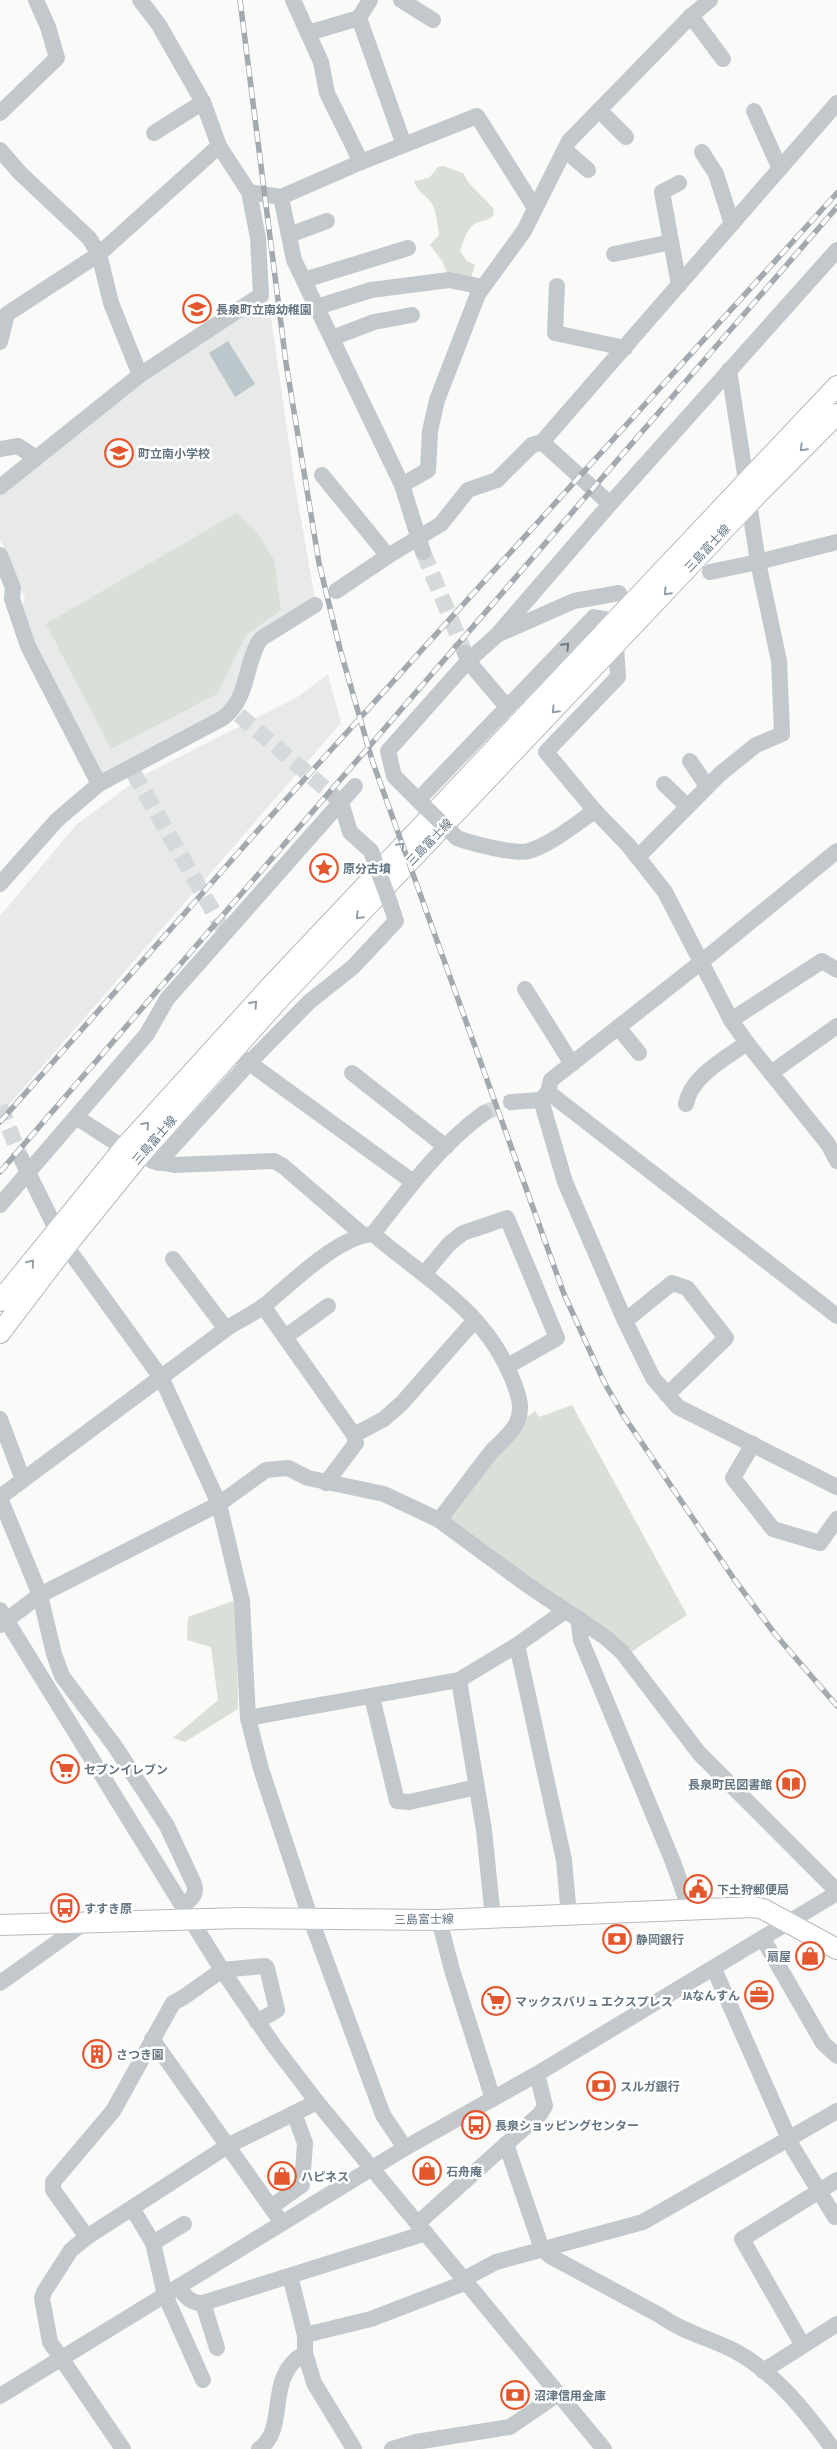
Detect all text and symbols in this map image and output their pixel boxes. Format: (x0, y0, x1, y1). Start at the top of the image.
school or university icon: 長泉町立南幼稚園 (182, 294, 212, 324)
place label: 長泉町立南幼稚園 (216, 302, 312, 317)
school or university icon: 町立南小学校 (104, 438, 134, 468)
one-way arrow (800, 443, 809, 452)
place label: 町立南小学校 (138, 446, 210, 461)
street label: 三島富士線 (681, 521, 733, 575)
one-way arrow (664, 586, 673, 595)
one-way arrow (560, 643, 569, 652)
one-way arrow (552, 704, 561, 713)
street label: 三島富士線 (403, 815, 455, 869)
one-way arrow (395, 843, 404, 852)
place icon: 原分古墳 (309, 853, 339, 883)
place label: 原分古墳 (343, 861, 391, 876)
one-way arrow (355, 910, 364, 919)
one-way arrow (249, 1000, 258, 1009)
street label: 三島富士線 (129, 1112, 179, 1168)
one-way arrow (140, 1121, 149, 1130)
one-way arrow (25, 1260, 33, 1269)
supermarket icon: セブンイレブン (50, 1754, 80, 1784)
place label: セブンイレブン (84, 1762, 168, 1777)
library icon: 長泉町民図書館 (776, 1769, 806, 1799)
place label: 長泉町民図書館 (688, 1777, 772, 1792)
public building icon: 下土狩郵便局 (683, 1874, 713, 1904)
place label: 下土狩郵便局 (717, 1882, 789, 1897)
bus stop icon: すすき原 (50, 1893, 80, 1923)
place label: すすき原 (84, 1901, 132, 1916)
street label: 三島富士線 (394, 1911, 454, 1927)
bank icon: 静岡銀行 (602, 1924, 632, 1954)
place label: 静岡銀行 (636, 1932, 684, 1947)
shop icon: 扇屋 (795, 1941, 825, 1971)
place label: 扇屋 (767, 1949, 791, 1964)
office icon: JAなんすん (744, 1980, 774, 2010)
supermarket icon: マックスバリュ エクスプレス (481, 1986, 511, 2016)
place label: JAなんすん (682, 1988, 740, 2003)
place label: マックスバリュ エクスプレス (515, 1994, 673, 2009)
building icon: さつき園 (82, 2039, 112, 2069)
place label: さつき園 (116, 2047, 164, 2062)
bank icon: スルガ銀行 (586, 2071, 616, 2101)
place label: スルガ銀行 (620, 2079, 680, 2094)
bus stop icon: 長泉ショッピングセンター (461, 2110, 491, 2140)
place label: 長泉ショッピングセンター (495, 2118, 639, 2133)
shop icon: 石舟庵 (412, 2156, 442, 2186)
shop icon: ハピネス (267, 2161, 297, 2191)
place label: 石舟庵 (446, 2164, 482, 2179)
place label: ハピネス (301, 2169, 349, 2184)
bank icon: 沼津信用金庫 (500, 2380, 530, 2410)
place label: 沼津信用金庫 (534, 2388, 606, 2403)

